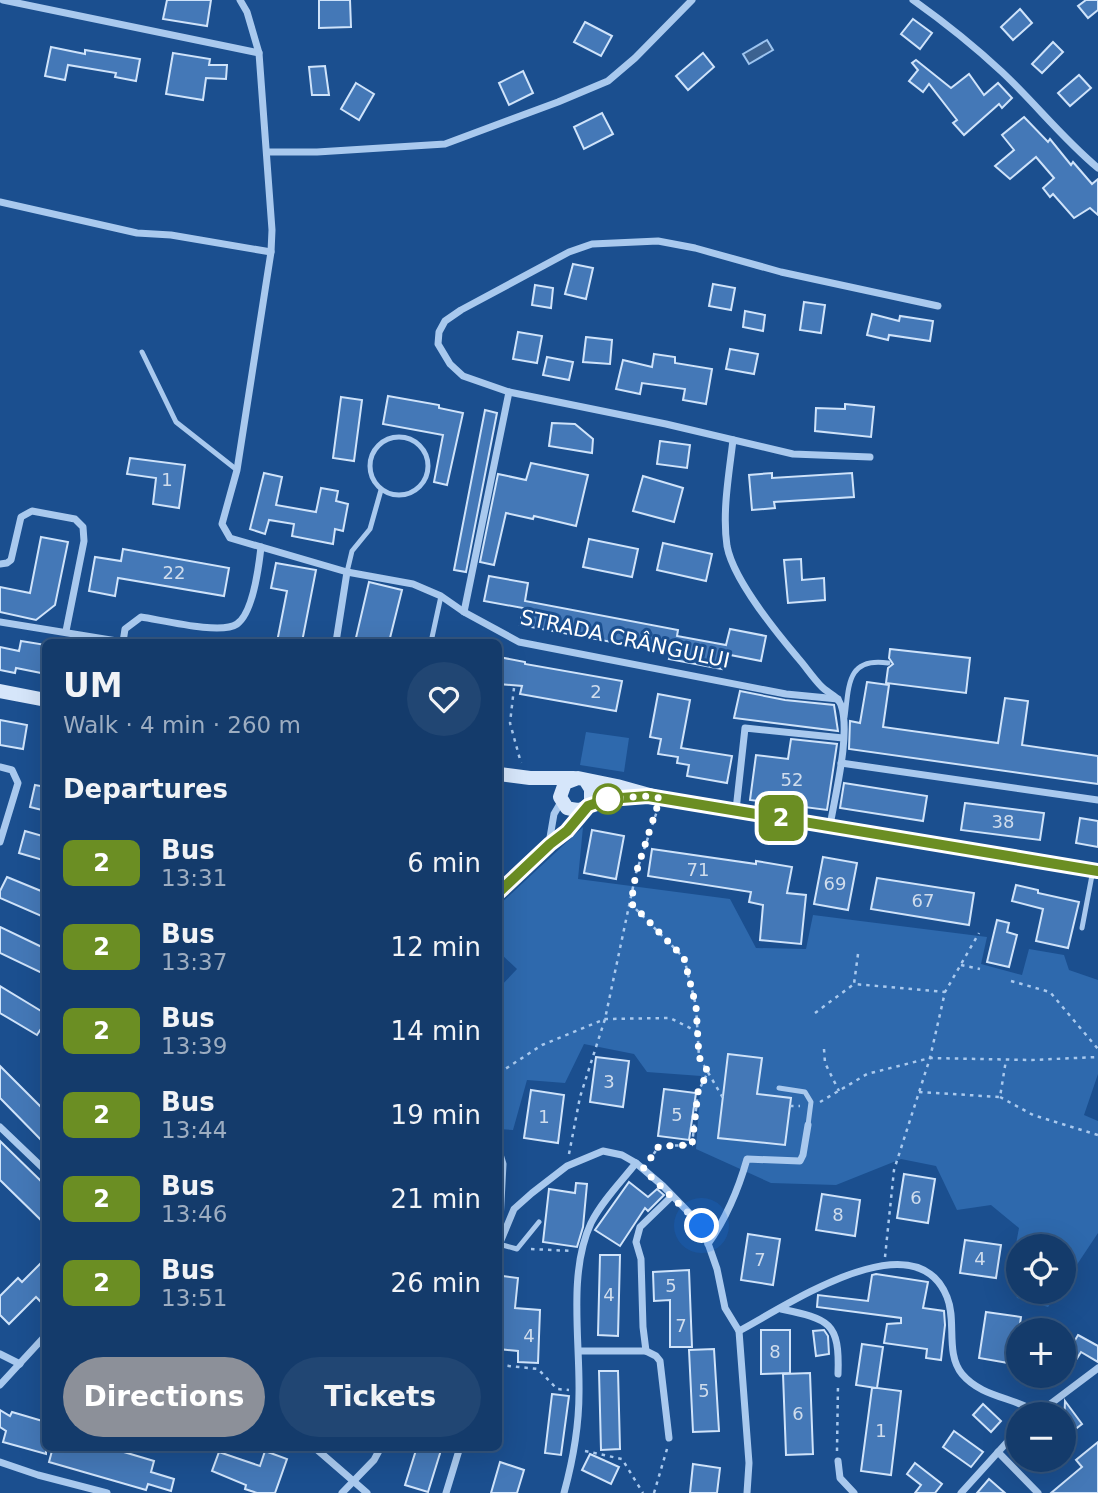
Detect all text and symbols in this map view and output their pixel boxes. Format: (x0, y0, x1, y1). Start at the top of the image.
house number: 1 (161, 469, 173, 490)
house number: 22 (163, 562, 185, 583)
street label: STRADA CRÂNGULUI (518, 604, 732, 673)
button: heart (407, 662, 481, 736)
text: UM (63, 666, 123, 705)
house number: 2 (590, 681, 602, 702)
text: Walk · 4 min · 260 m (63, 712, 301, 738)
house number: 52 (781, 769, 803, 790)
text: Departures (63, 774, 228, 804)
unlabelled marker (593, 784, 623, 814)
line badge: 2 (758, 795, 804, 841)
text: 2 (773, 804, 789, 832)
house number: 38 (992, 811, 1014, 832)
text: Bus (161, 835, 215, 865)
text: 6 min (407, 848, 481, 878)
text: 2 (93, 849, 110, 877)
house number: 71 (687, 859, 709, 880)
text: 13:31 (161, 865, 227, 891)
house number: 69 (824, 873, 846, 894)
house number: 67 (912, 890, 934, 911)
text: Bus (161, 919, 215, 949)
text: 12 min (391, 932, 481, 962)
text: 2 (93, 933, 110, 961)
text: 13:37 (161, 949, 227, 975)
text: Bus (161, 1003, 215, 1033)
text: 14 min (391, 1016, 481, 1046)
text: 2 (93, 1017, 110, 1045)
text: 13:39 (161, 1033, 227, 1059)
house number: 3 (603, 1071, 615, 1092)
text: Bus (161, 1087, 215, 1117)
text: 19 min (391, 1100, 481, 1130)
text: 2 (93, 1101, 110, 1129)
house number: 5 (671, 1104, 683, 1125)
house number: 1 (538, 1106, 550, 1127)
text: 13:44 (161, 1117, 227, 1143)
text: Bus (161, 1171, 215, 1201)
text: 21 min (391, 1184, 481, 1214)
text: 2 (93, 1185, 110, 1213)
house number: 6 (910, 1187, 922, 1208)
text: 13:46 (161, 1201, 227, 1227)
house number: 8 (832, 1204, 844, 1225)
your location (684, 1208, 719, 1243)
map controls (1006, 1234, 1076, 1472)
button: locate (1006, 1234, 1076, 1304)
house number: 4 (974, 1248, 986, 1269)
house number: 7 (754, 1249, 766, 1270)
text: Bus (161, 1255, 215, 1285)
text: 26 min (391, 1268, 481, 1298)
text: 2 (93, 1269, 110, 1297)
house number: 5 (665, 1275, 677, 1296)
house number: 4 (603, 1284, 615, 1305)
text: 13:51 (161, 1285, 227, 1311)
house number: 7 (675, 1315, 687, 1336)
button: + (1006, 1318, 1076, 1388)
house number: 4 (523, 1325, 535, 1346)
house number: 8 (769, 1341, 781, 1362)
button: Directions (63, 1357, 265, 1437)
button: Tickets (279, 1357, 481, 1437)
house number: 5 (698, 1380, 710, 1401)
button: − (1006, 1402, 1076, 1472)
house number: 6 (792, 1403, 804, 1424)
house number: 1 (875, 1420, 887, 1441)

